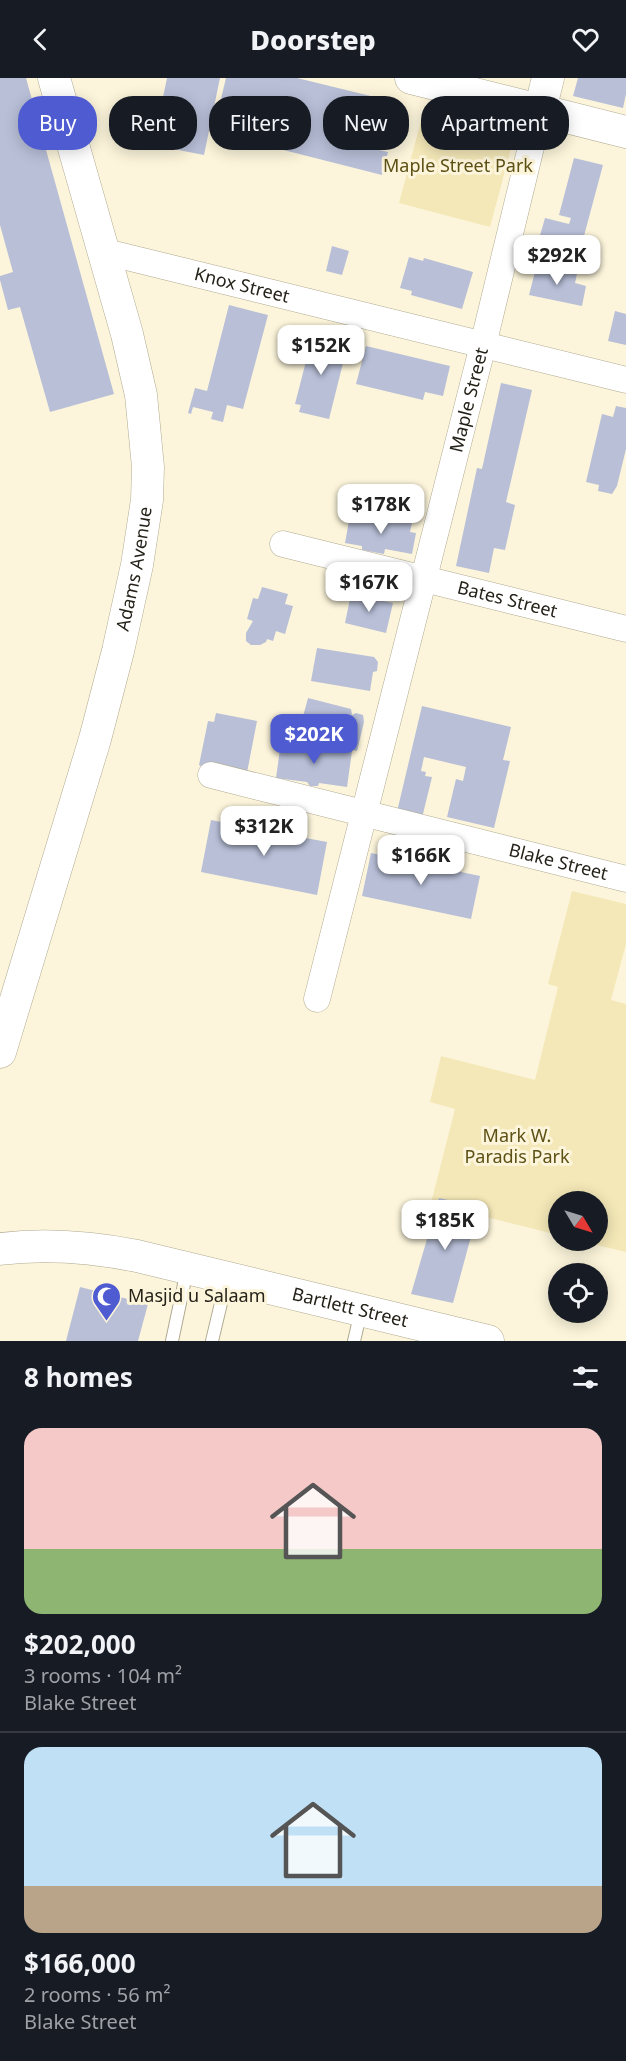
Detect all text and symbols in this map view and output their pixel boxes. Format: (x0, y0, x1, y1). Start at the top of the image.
text: Doorstep (250, 21, 376, 58)
icon: back (24, 23, 57, 56)
icon: heart (569, 23, 602, 56)
chip: Buy (18, 96, 97, 150)
chip: Rent (109, 96, 197, 150)
chip: Filters (209, 96, 311, 150)
chip: New (323, 96, 409, 150)
chip: Apartment (421, 96, 569, 150)
park label: Maple Street Park (383, 153, 533, 177)
pin: $292K (515, 235, 599, 286)
text: $292K (527, 241, 587, 268)
street label: Knox Street (192, 261, 293, 308)
pin: $152K (279, 325, 363, 376)
text: $152K (291, 331, 351, 358)
street label: Maple Street (443, 344, 493, 455)
pin: $178K (339, 484, 423, 535)
text: $178K (351, 490, 411, 517)
street label: Adams Avenue (110, 505, 157, 633)
pin: $167K (327, 562, 411, 613)
text: $167K (339, 568, 399, 595)
street label: Bates Street (455, 575, 560, 623)
pin: $202K (272, 714, 356, 765)
text: $202K (284, 720, 344, 747)
pin: $312K (222, 806, 306, 857)
text: $312K (234, 812, 294, 839)
pin: $166K (379, 835, 463, 886)
street label: Blake Street (506, 837, 611, 885)
text: $166K (391, 841, 451, 868)
park label: Mark W. Paradis Park (464, 1123, 570, 1168)
north arrow (548, 1191, 608, 1251)
map controls (548, 1191, 608, 1323)
pin: $185K (403, 1200, 487, 1251)
text: $185K (415, 1206, 475, 1233)
button: locate (548, 1263, 608, 1323)
mosque icon: Masjid u Salaam (91, 1280, 123, 1322)
street label: Bartlett Street (290, 1281, 411, 1332)
place label: Masjid u Salaam (128, 1283, 266, 1307)
text: 8 homes (24, 1359, 133, 1395)
icon: filters (569, 1361, 602, 1394)
icon: home (259, 1467, 367, 1575)
text: $202,000 (24, 1626, 136, 1662)
text: 3 rooms · 104 m² (24, 1662, 182, 1689)
text: Blake Street (24, 1689, 136, 1716)
icon: home (259, 1786, 367, 1894)
text: $166,000 (24, 1945, 136, 1981)
text: 2 rooms · 56 m² (24, 1981, 171, 2008)
text: Blake Street (24, 2008, 136, 2035)

